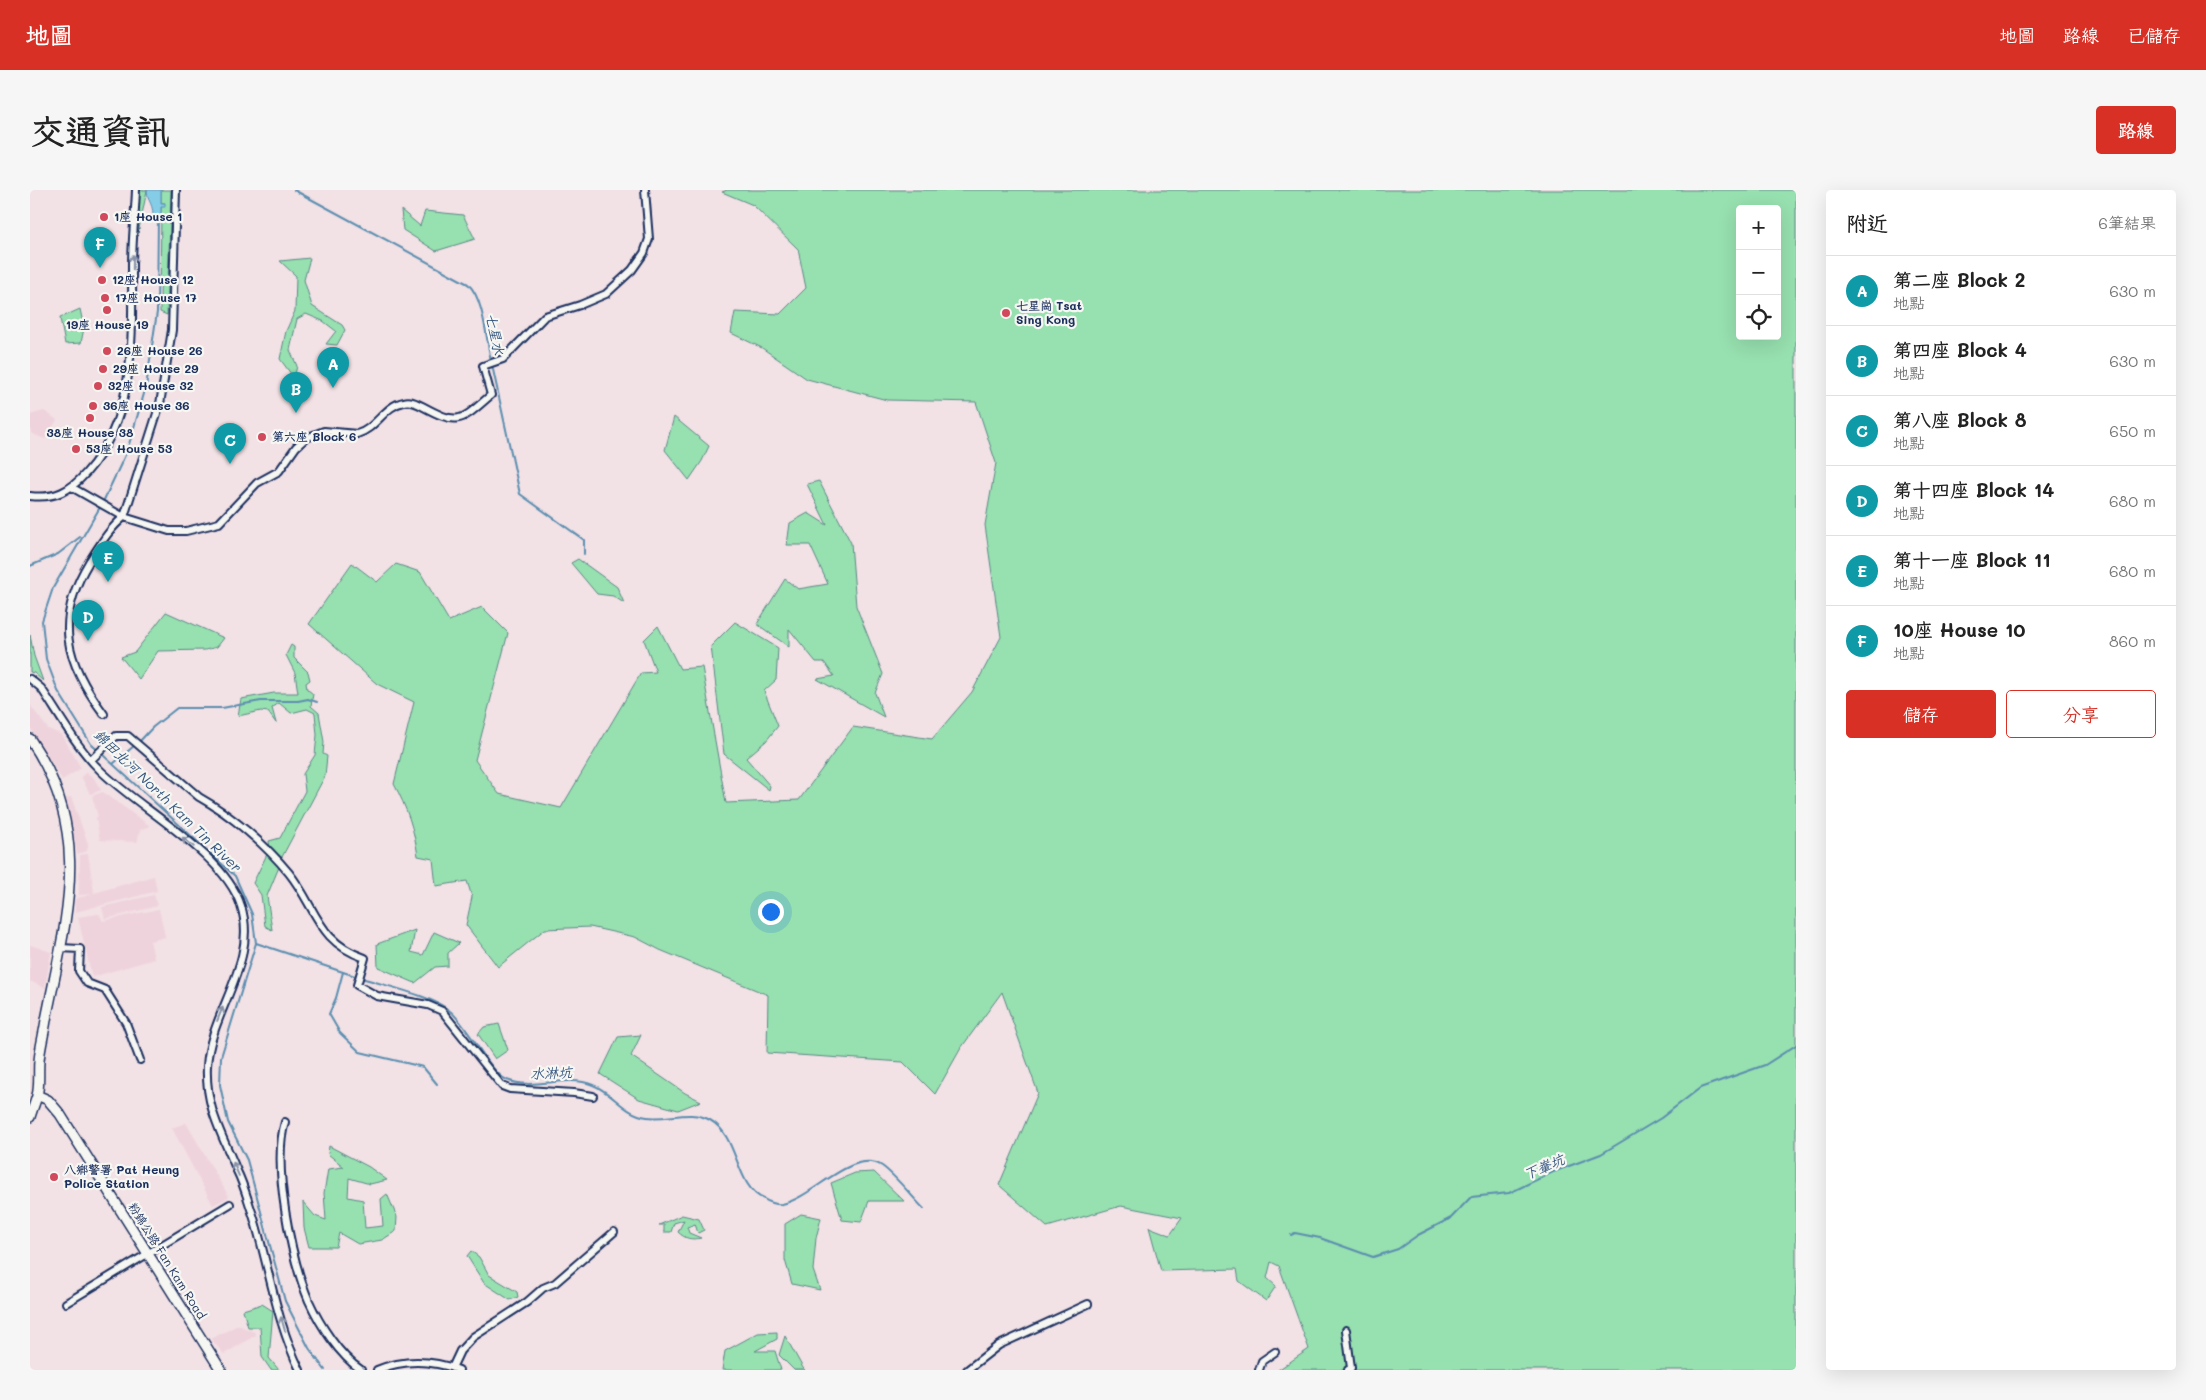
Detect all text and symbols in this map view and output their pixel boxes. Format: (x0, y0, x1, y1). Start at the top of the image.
text: 地圖 (25, 19, 73, 50)
text: 地圖 (1999, 23, 2035, 47)
text: 路線 (2063, 23, 2099, 47)
text: 已儲存 (2127, 23, 2181, 47)
button: 路線 (2096, 106, 2176, 154)
text: 交通資訊 (30, 107, 170, 153)
map controls (1736, 205, 1781, 340)
button: + (1736, 205, 1781, 250)
place label: 1座 House 1 (114, 208, 182, 224)
text: 附近 (1846, 209, 1888, 236)
marker: 1座 House 1 (98, 211, 110, 223)
text: 6筆結果 (2098, 212, 2156, 233)
pin: F (84, 227, 116, 268)
button: − (1736, 250, 1781, 295)
one-way arrow (128, 255, 137, 271)
text: 第二座 Block 2 (1893, 267, 2025, 292)
place label: 12座 House 12 (112, 271, 194, 287)
marker: 12座 House 12 (96, 274, 108, 286)
text: A (1856, 280, 1868, 301)
text: 630 m (2109, 280, 2156, 301)
place label: 17座 House 17 (115, 289, 197, 305)
marker: 17座 House 17 (99, 292, 111, 304)
text: 地點 (1893, 292, 1925, 313)
button: locate (1736, 295, 1781, 340)
place label: 七星崗 Tsat Sing Kong (1016, 297, 1082, 327)
marker: 19座 House 19 (101, 304, 113, 316)
marker: 七星崗 Tsat Sing Kong (1000, 307, 1012, 319)
water label: 七星水 (482, 311, 509, 357)
place label: 19座 House 19 (66, 316, 148, 332)
text: 第四座 Block 4 (1893, 337, 2027, 362)
place label: 26座 House 26 (117, 342, 203, 358)
marker: 26座 House 26 (101, 345, 113, 357)
pin: A (317, 347, 349, 388)
text: B (1857, 350, 1867, 371)
text: 630 m (2109, 350, 2156, 371)
place label: 29座 House 29 (113, 360, 199, 376)
text: 地點 (1893, 362, 1925, 383)
marker: 29座 House 29 (97, 363, 109, 375)
pin: B (280, 372, 312, 413)
place label: 32座 House 32 (108, 377, 194, 393)
marker: 32座 House 32 (92, 380, 104, 392)
place label: 36座 House 36 (103, 397, 190, 413)
marker: 36座 House 36 (87, 400, 99, 412)
text: 第八座 Block 8 (1893, 407, 2027, 432)
marker: 38座 House 38 (84, 412, 96, 424)
text: C (1856, 420, 1868, 441)
text: 650 m (2109, 420, 2156, 441)
pin: C (214, 423, 246, 464)
place label: 38座 House 38 (47, 424, 134, 440)
place label: 第六座 Block 6 (272, 428, 356, 444)
marker: 第六座 Block 6 (256, 431, 268, 443)
text: 地點 (1893, 432, 1925, 453)
place label: 53座 House 53 (86, 440, 172, 456)
marker: 53座 House 53 (70, 443, 82, 455)
text: 第十四座 Block 14 (1893, 477, 2054, 502)
text: D (1856, 490, 1868, 511)
text: 680 m (2109, 490, 2156, 511)
text: 地點 (1893, 502, 1925, 523)
pin: E (92, 541, 124, 582)
text: 第十一座 Block 11 (1893, 547, 2051, 572)
text: E (1857, 560, 1867, 581)
text: 680 m (2109, 560, 2156, 581)
text: 地點 (1893, 572, 1925, 593)
pin: D (72, 600, 104, 641)
text: 10座 House 10 (1893, 617, 2026, 642)
text: F (1857, 630, 1867, 651)
text: 860 m (2109, 630, 2156, 651)
text: 地點 (1893, 642, 1925, 663)
button: 儲存 (1846, 690, 1996, 738)
button: 分享 (2006, 690, 2156, 738)
water label: 錦田北河 North Kam Tin River (90, 725, 246, 876)
one-way arrow (182, 836, 195, 847)
your location (758, 899, 784, 925)
one-way arrow (216, 1007, 225, 1022)
water label: 水淋坑 (530, 1062, 574, 1083)
water label: 下輋坑 (1521, 1149, 1569, 1183)
place label: 八鄉警署 Pat Heung Police Station (64, 1161, 179, 1191)
one-way arrow (231, 1162, 241, 1177)
marker: 八鄉警署 Pat Heung Police Station (48, 1171, 60, 1183)
street label: 粉錦公路 Fan Kam Road (125, 1199, 210, 1322)
one-way arrow (278, 1317, 288, 1333)

